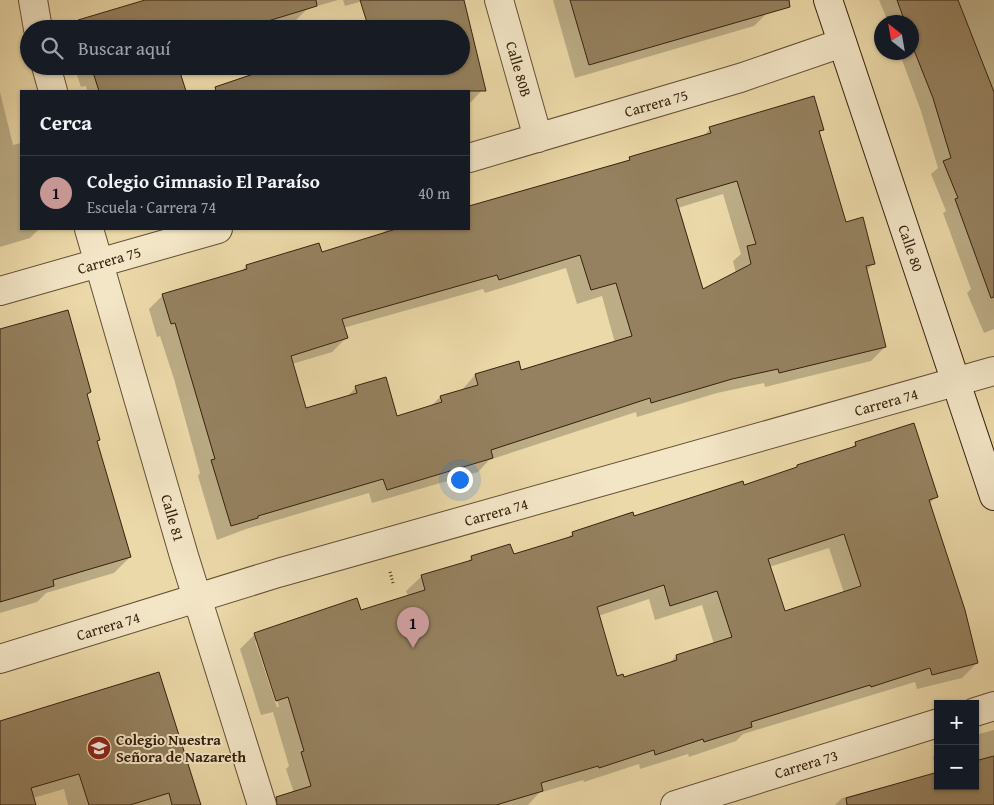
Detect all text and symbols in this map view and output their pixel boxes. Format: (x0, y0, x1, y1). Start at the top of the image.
north arrow (874, 15, 919, 60)
search box (20, 20, 470, 75)
icon: search (38, 34, 66, 62)
text: Buscar aquí (78, 34, 171, 62)
street label: Calle 80B (501, 39, 537, 99)
street label: Carrera 75 (622, 84, 690, 122)
text: Cerca (40, 107, 92, 138)
text: Colegio Gimnasio El Paraíso (87, 167, 320, 195)
text: 1 (52, 181, 60, 205)
text: 40 m (418, 181, 450, 205)
text: Escuela · Carrera 74 (87, 195, 216, 219)
street label: Calle 80 (893, 222, 929, 274)
street label: Carrera 75 (75, 241, 143, 279)
street label: Carrera 74 (852, 383, 920, 421)
your location (447, 467, 473, 493)
street label: Calle 81 (156, 492, 190, 544)
street label: Carrera 74 (462, 493, 530, 531)
street label: Carrera 74 (74, 606, 142, 646)
pin: 1 (397, 607, 429, 648)
map controls (934, 700, 979, 790)
button: + (934, 700, 979, 745)
place label: Colegio Nuestra Señora de Nazareth (116, 729, 246, 767)
school or university icon: Colegio Nuestra Señora de Nazareth (86, 735, 112, 761)
street label: Carrera 73 (772, 744, 840, 784)
button: − (934, 745, 979, 790)

